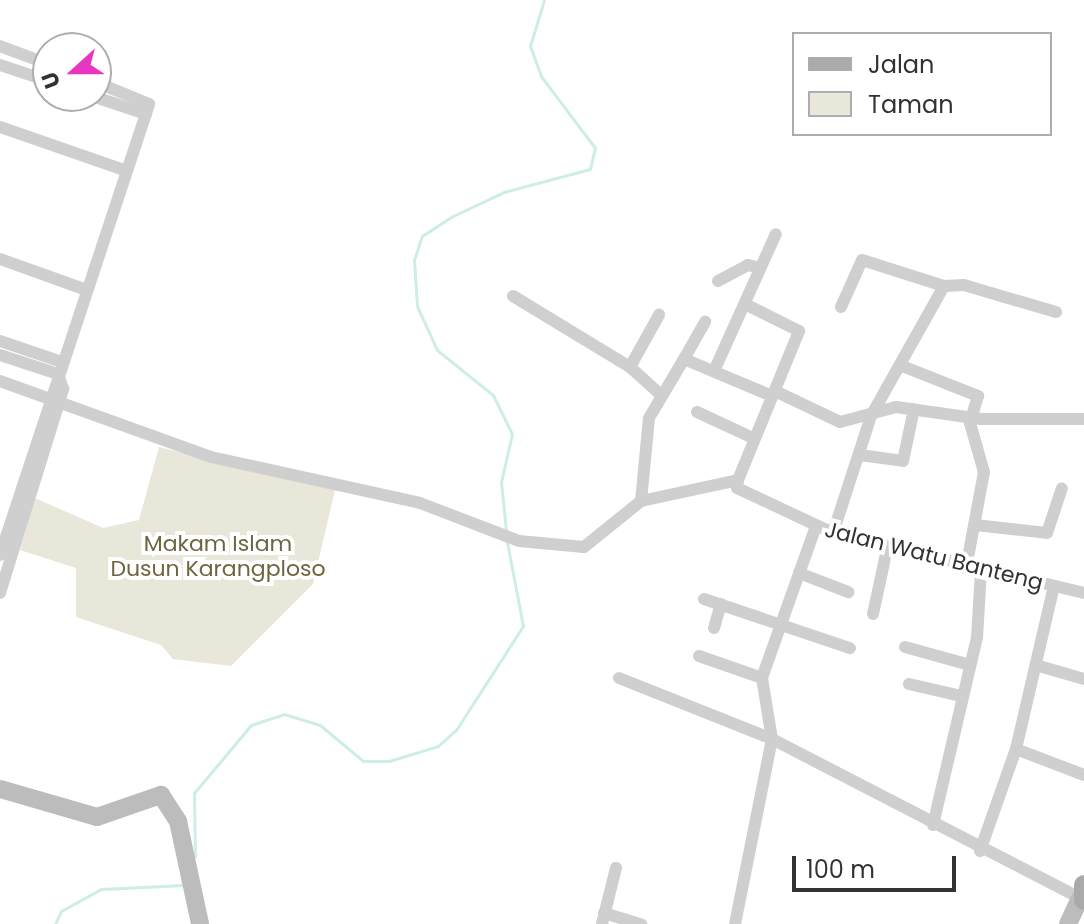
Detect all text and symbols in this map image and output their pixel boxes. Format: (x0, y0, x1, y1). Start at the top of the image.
north arrow (32, 32, 112, 112)
legend (792, 32, 1052, 136)
text: Jalan (868, 48, 934, 81)
text: U (34, 67, 68, 93)
text: Taman (868, 88, 954, 121)
street label: Jalan Watu Banteng (822, 516, 1046, 596)
park label: Makam Islam Dusun Karangploso (110, 530, 326, 582)
scale bar (796, 840, 960, 890)
text: 100 m (806, 853, 875, 886)

